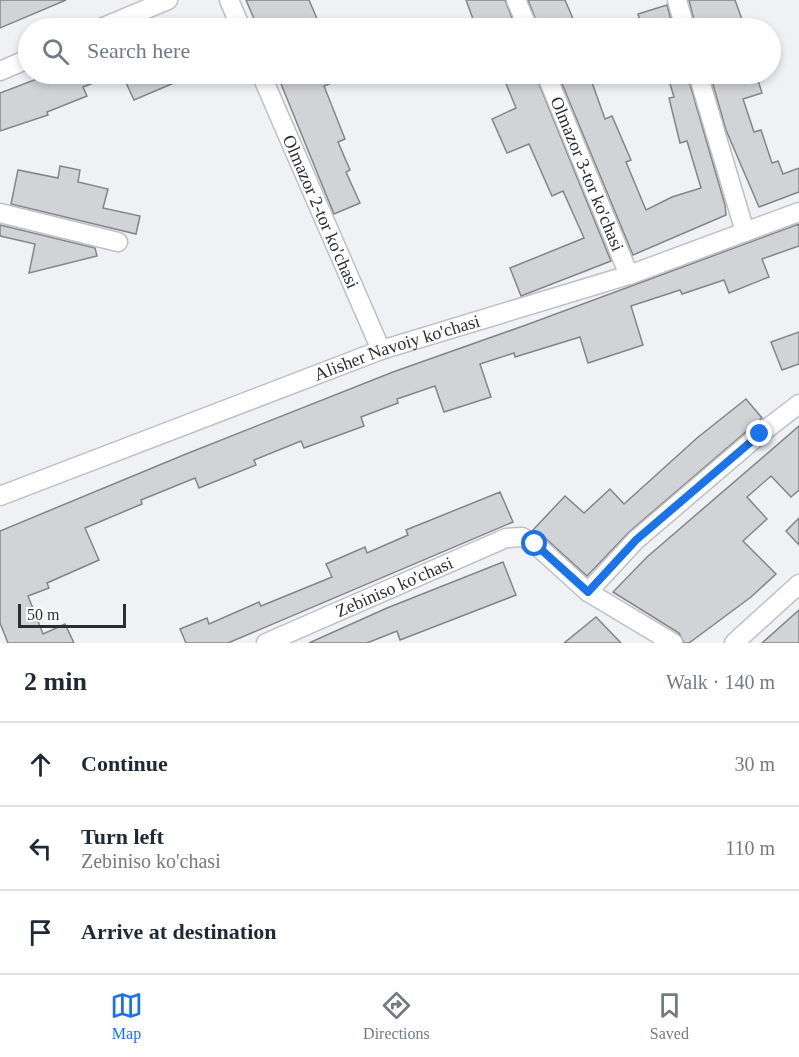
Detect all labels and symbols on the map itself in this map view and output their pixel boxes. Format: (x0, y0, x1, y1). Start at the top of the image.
street label: Olmazor 3-tor ko'chasi (546, 94, 628, 254)
street label: Olmazor 2-tor ko'chasi (279, 132, 363, 291)
street label: Alisher Navoiy ko'chasi (311, 311, 482, 385)
route end (746, 420, 772, 446)
route start (521, 530, 547, 556)
street label: Zebiniso ko'chasi (333, 553, 456, 621)
scale bar (18, 601, 126, 628)

